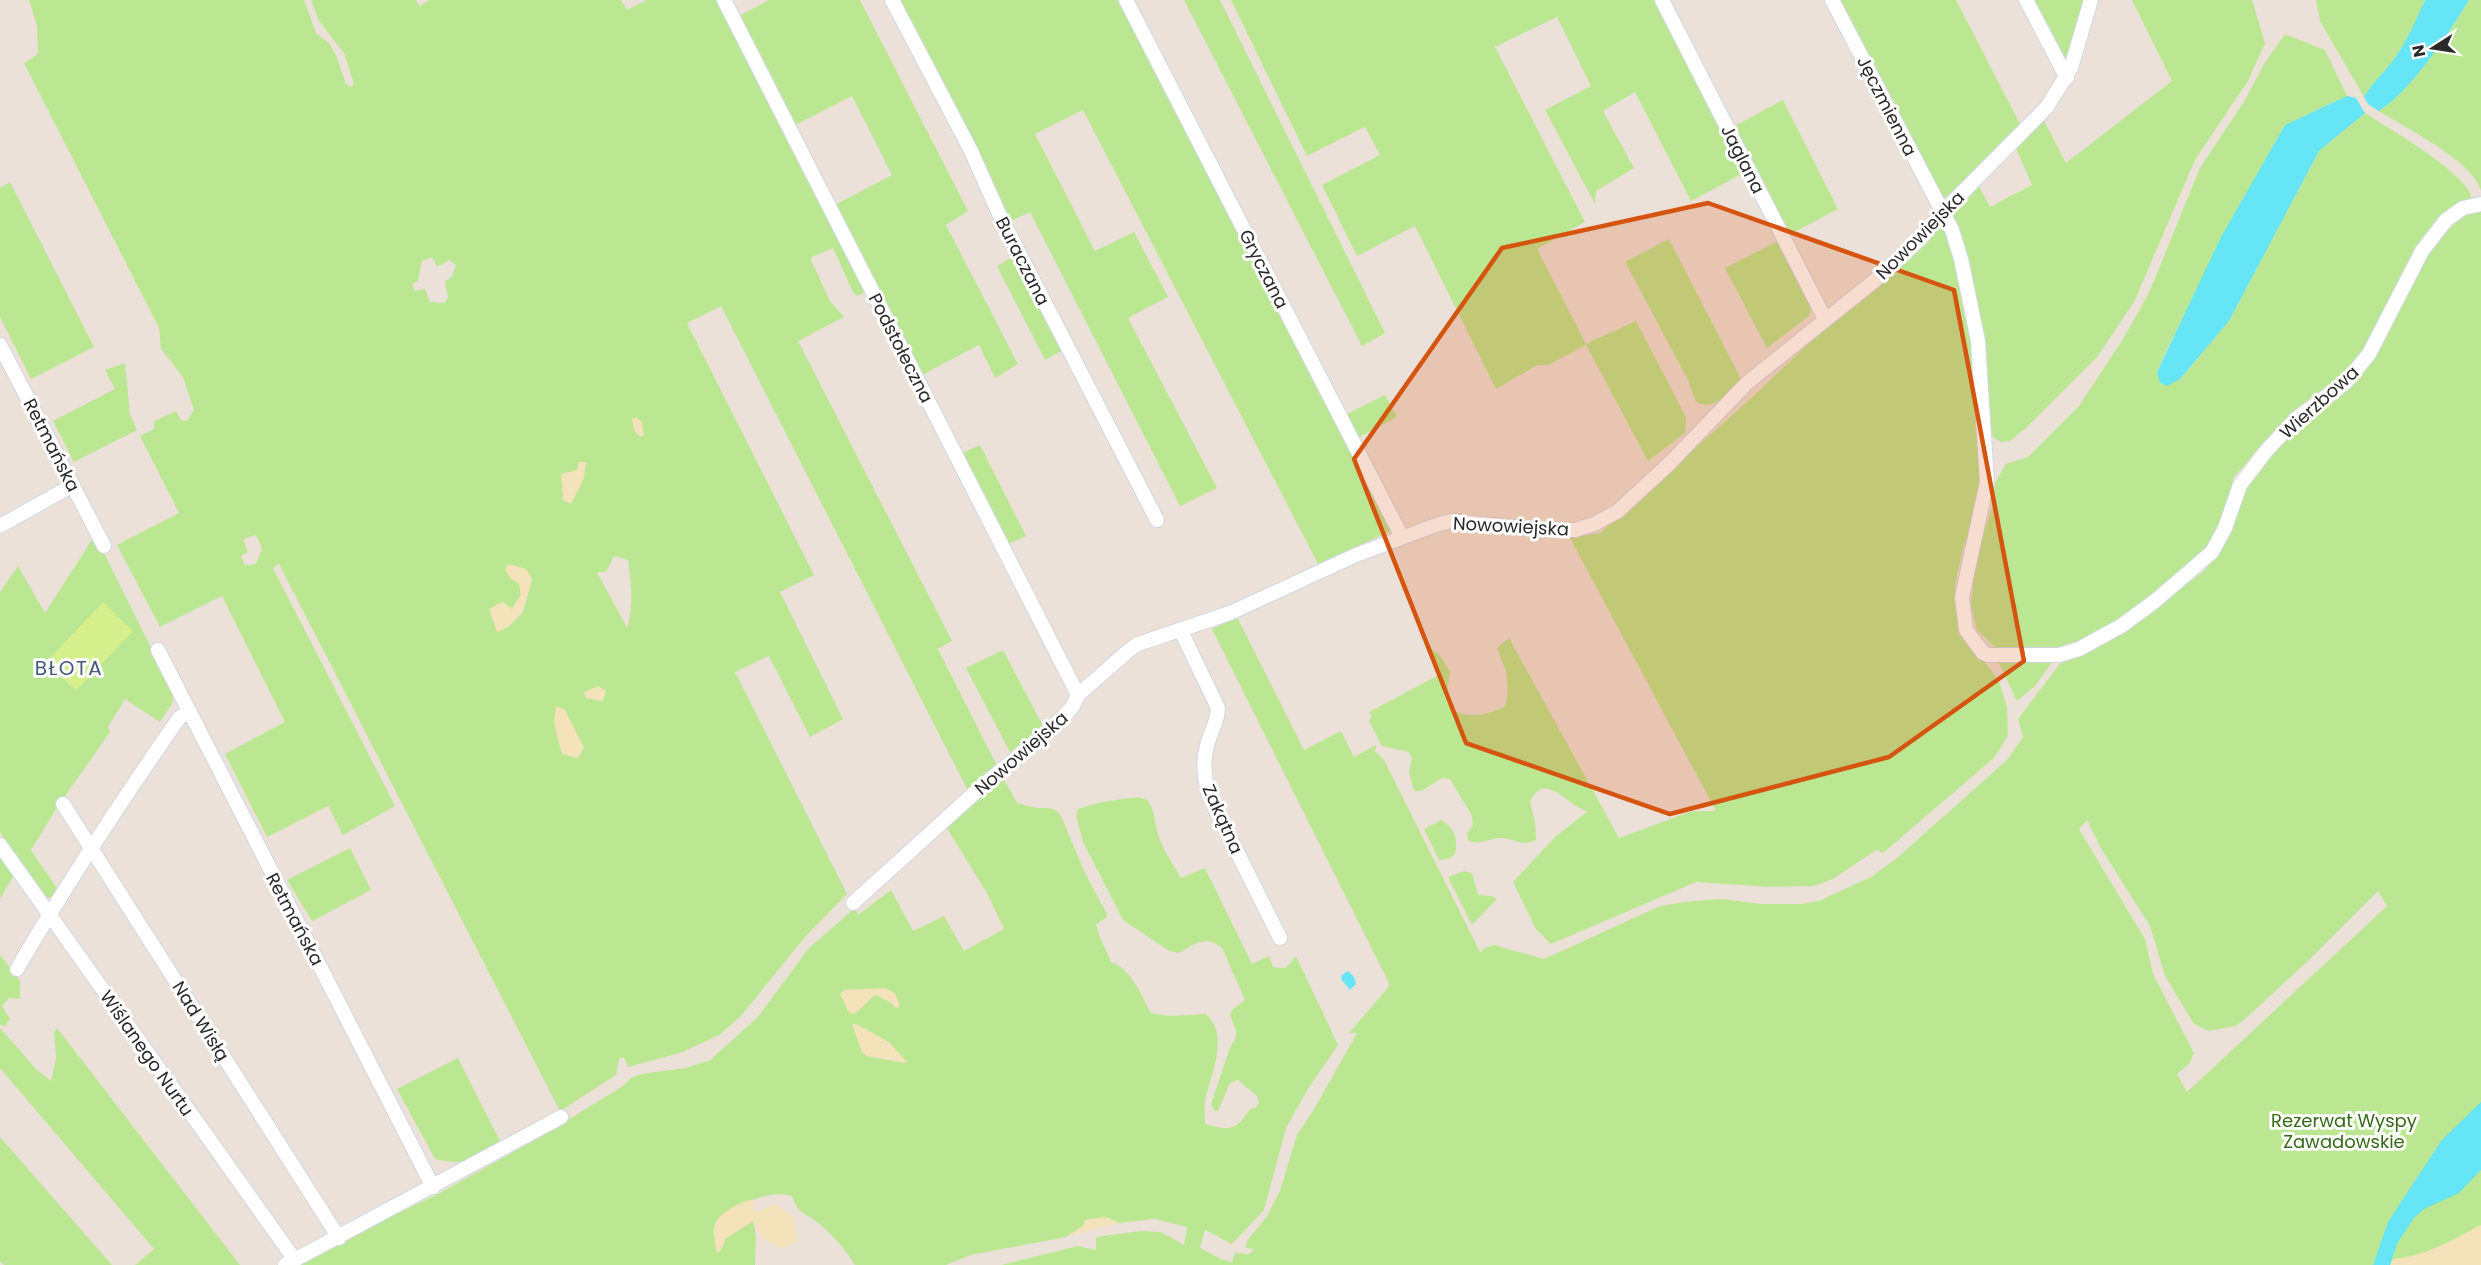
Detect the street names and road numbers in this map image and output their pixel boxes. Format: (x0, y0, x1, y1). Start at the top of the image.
street label: Jęczmienna (1851, 52, 1923, 160)
street label: Jaglana (1715, 120, 1771, 198)
street label: Nowowiejska (1870, 185, 1970, 285)
street label: Buraczana (990, 212, 1056, 310)
street label: Gryczana (1233, 225, 1295, 313)
street label: Podstołeczna (863, 289, 939, 407)
street label: Wierzbowa (2274, 360, 2364, 444)
street label: Retmańska (18, 394, 86, 496)
street label: Nowowiejska (1452, 510, 1570, 542)
street label: Nowowiejska (969, 705, 1073, 801)
street label: Zakątna (1197, 780, 1249, 858)
street label: Retmańska (260, 868, 330, 970)
street label: Nad Wisłą (167, 976, 235, 1066)
street label: Wiślanego Nurtu (94, 985, 200, 1121)

